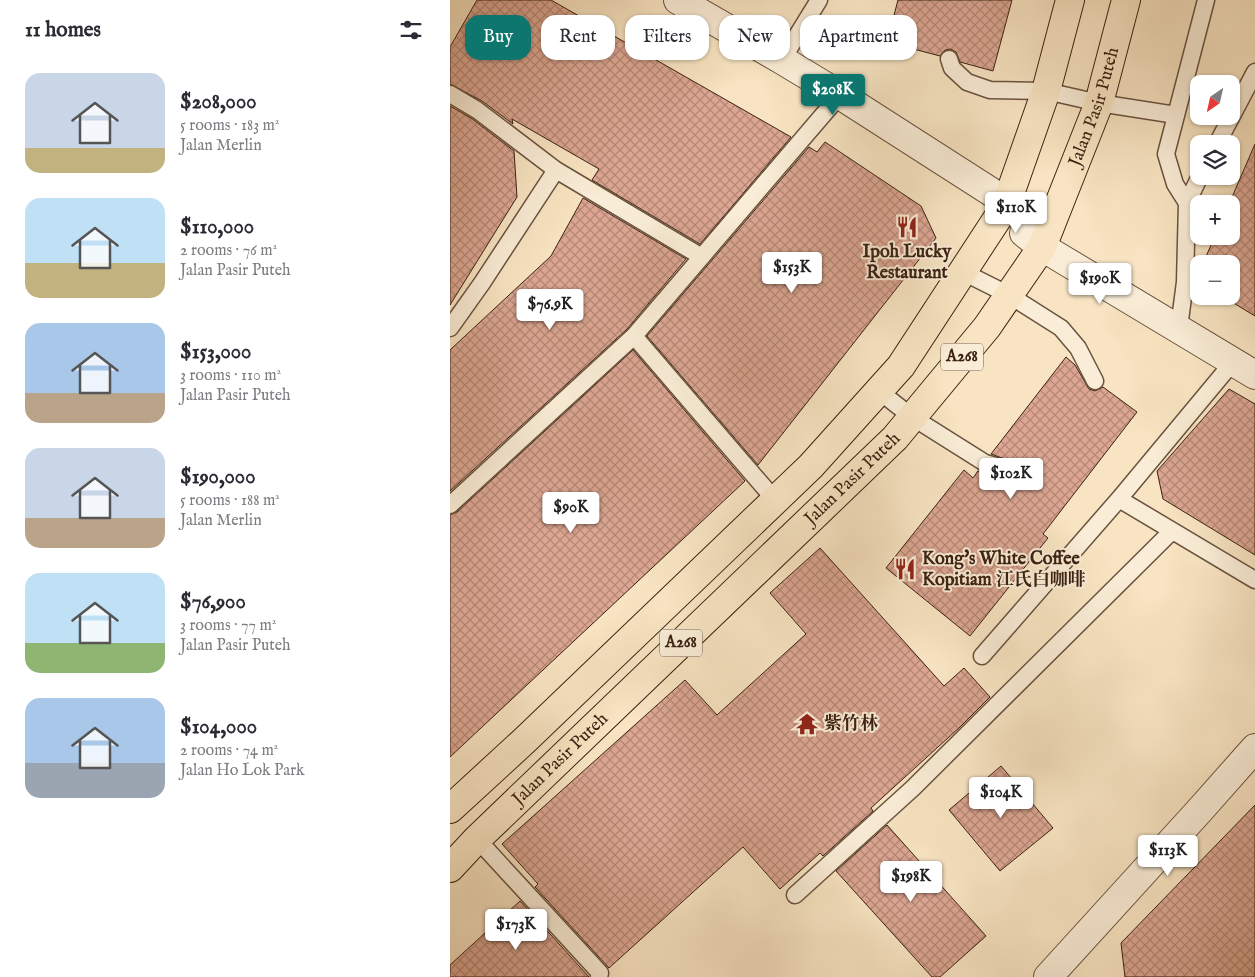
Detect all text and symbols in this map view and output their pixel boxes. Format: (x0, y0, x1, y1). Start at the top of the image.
chip: Buy (465, 15, 531, 60)
chip: Rent (541, 15, 615, 60)
chip: Filters (625, 15, 709, 60)
chip: New (719, 15, 790, 60)
chip: Apartment (800, 15, 917, 60)
icon: filters (397, 16, 425, 44)
text: 11 homes (25, 17, 101, 44)
street label: Jalan Pasir Puteh (1063, 44, 1125, 172)
pin: $208K (798, 74, 868, 116)
north arrow (1190, 75, 1240, 125)
map controls (1190, 75, 1240, 305)
text: $208K (812, 80, 854, 100)
text: $208,000 (180, 89, 257, 116)
icon: home (65, 93, 125, 153)
text: 5 rooms · 183 m² (180, 116, 279, 136)
button: layers (1190, 135, 1240, 185)
text: Jalan Merlin (180, 136, 262, 156)
pin: $110K (981, 192, 1051, 234)
button: + (1190, 195, 1240, 245)
text: $110K (996, 198, 1036, 218)
text: $110,000 (180, 214, 254, 241)
restaurant icon: Ipoh Lucky Restaurant (894, 214, 920, 240)
icon: home (65, 218, 125, 278)
text: 2 rooms · 76 m² (180, 241, 277, 261)
place label: Ipoh Lucky Restaurant (863, 241, 953, 285)
pin: $153K (757, 252, 827, 294)
button: − (1190, 255, 1240, 305)
text: $153K (773, 258, 811, 278)
text: Jalan Pasir Puteh (180, 261, 291, 281)
pin: $190K (1065, 262, 1135, 305)
text: $190K (1079, 269, 1121, 289)
pin: $76.9K (509, 288, 591, 331)
text: $76.9K (527, 295, 573, 315)
text: $153,000 (180, 339, 251, 366)
icon: home (65, 343, 125, 403)
road number: A268 (941, 344, 983, 371)
text: 3 rooms · 110 m² (180, 366, 281, 386)
text: Jalan Pasir Puteh (180, 386, 291, 406)
street label: Jalan Pasir Puteh (798, 427, 906, 532)
pin: $102K (976, 458, 1046, 500)
text: $190,000 (180, 464, 255, 491)
text: $102K (990, 464, 1032, 484)
icon: home (65, 468, 125, 528)
text: 5 rooms · 188 m² (180, 491, 280, 511)
pin: $90K (541, 492, 601, 534)
text: $90K (553, 498, 589, 518)
text: Jalan Merlin (180, 511, 262, 531)
place label: Kong's White Coffee Kopitiam 江氏白咖啡 (922, 548, 1086, 592)
restaurant icon: Kong's White Coffee Kopitiam 江氏白咖啡 (892, 556, 918, 582)
text: $76,900 (180, 589, 246, 616)
icon: home (65, 593, 125, 653)
text: 3 rooms · 77 m² (180, 616, 276, 636)
road number: A268 (660, 630, 702, 656)
text: Jalan Pasir Puteh (180, 636, 291, 656)
street label: Jalan Pasir Puteh (506, 707, 613, 812)
temple icon: 紫竹林 (794, 711, 820, 737)
place label: 紫竹林 (824, 713, 878, 736)
text: $104,000 (180, 714, 257, 741)
icon: home (65, 718, 125, 778)
text: 2 rooms · 74 m² (180, 741, 278, 761)
text: Jalan Ho Lok Park (180, 761, 305, 781)
pin: $104K (966, 776, 1036, 819)
text: $104K (980, 783, 1022, 803)
pin: $113K (1133, 834, 1203, 877)
text: $113K (1149, 841, 1187, 861)
pin: $198K (876, 860, 946, 903)
text: $198K (891, 867, 931, 887)
pin: $173K (481, 908, 551, 951)
text: $173K (496, 915, 536, 935)

